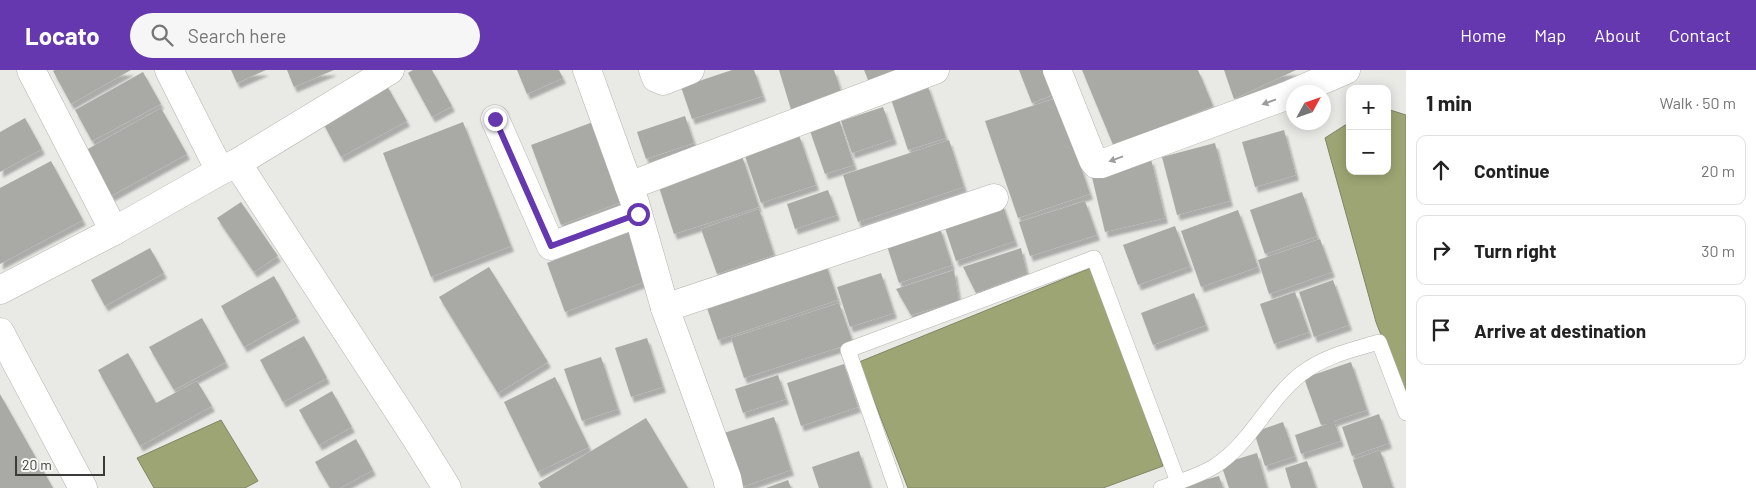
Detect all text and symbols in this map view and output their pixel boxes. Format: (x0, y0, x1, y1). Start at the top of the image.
search box (130, 13, 480, 58)
text: Locato (25, 21, 100, 50)
icon: search (148, 21, 176, 49)
text: Search here (188, 24, 286, 47)
text: Home (1460, 24, 1506, 46)
text: Map (1534, 24, 1566, 46)
text: About (1594, 24, 1641, 46)
text: Contact (1669, 24, 1731, 46)
north arrow (1286, 85, 1331, 130)
map controls (1346, 85, 1391, 175)
button: + (1346, 85, 1391, 130)
text: 1 min (1426, 90, 1472, 115)
text: Walk · 50 m (1659, 93, 1736, 112)
one-way arrow (1261, 98, 1276, 106)
route end (484, 108, 507, 131)
button: − (1346, 130, 1391, 175)
one-way arrow (1109, 156, 1124, 163)
icon: ahead (1427, 156, 1455, 184)
text: Continue (1474, 159, 1550, 182)
text: 20 m (1701, 161, 1735, 180)
route start (627, 203, 650, 226)
icon: right (1427, 236, 1455, 264)
text: Turn right (1474, 239, 1556, 262)
text: 30 m (1701, 241, 1735, 260)
icon: arrive (1427, 316, 1455, 344)
text: Arrive at destination (1474, 319, 1646, 342)
scale bar (15, 453, 105, 476)
text: 20 m (22, 456, 52, 473)

